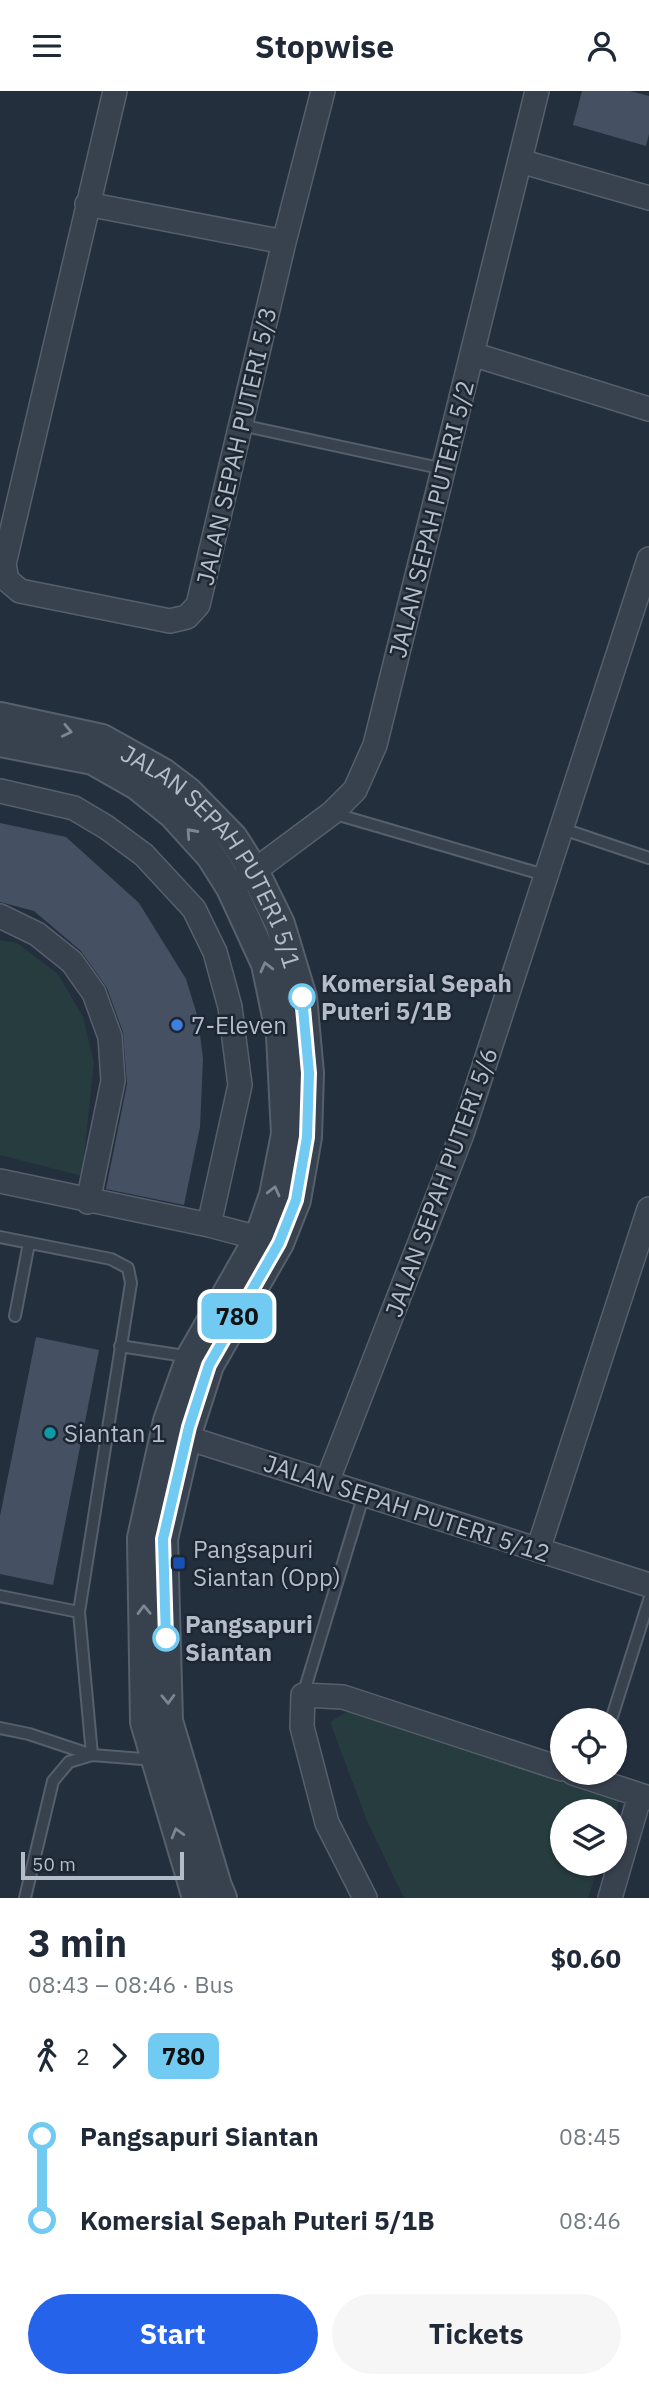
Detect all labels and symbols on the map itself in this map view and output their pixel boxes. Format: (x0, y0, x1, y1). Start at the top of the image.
street label: JALAN SEPAH PUTERI 5/3 (188, 304, 284, 588)
street label: JALAN SEPAH PUTERI 5/2 (381, 377, 481, 661)
one-way arrow (61, 723, 73, 738)
street label: JALAN SEPAH PUTERI 5/1 (115, 737, 308, 972)
one-way arrow (187, 828, 199, 841)
one-way arrow (260, 961, 274, 973)
place label: Komersial Sepah Puteri 5/1B (321, 967, 512, 1027)
marker: Komersial Sepah Puteri 5/1B (289, 984, 315, 1010)
place label: 7-Eleven (191, 1009, 287, 1041)
marker: 7-Eleven (169, 1017, 185, 1033)
street label: JALAN SEPAH PUTERI 5/6 (377, 1043, 505, 1321)
one-way arrow (266, 1185, 280, 1197)
line badge: 780 (197, 1293, 277, 1339)
place label: Siantan 1 (64, 1417, 165, 1449)
marker: Siantan 1 (42, 1425, 58, 1441)
street label: JALAN SEPAH PUTERI 5/12 (260, 1447, 554, 1569)
place label: Pangsapuri Siantan (Opp) (193, 1533, 341, 1593)
marker: Pangsapuri Siantan (Opp) (171, 1555, 187, 1571)
one-way arrow (136, 1604, 151, 1615)
place label: Pangsapuri Siantan (185, 1608, 313, 1668)
marker: Pangsapuri Siantan (153, 1625, 179, 1651)
one-way arrow (160, 1693, 175, 1704)
one-way arrow (170, 1827, 185, 1839)
scale bar (21, 1849, 184, 1881)

